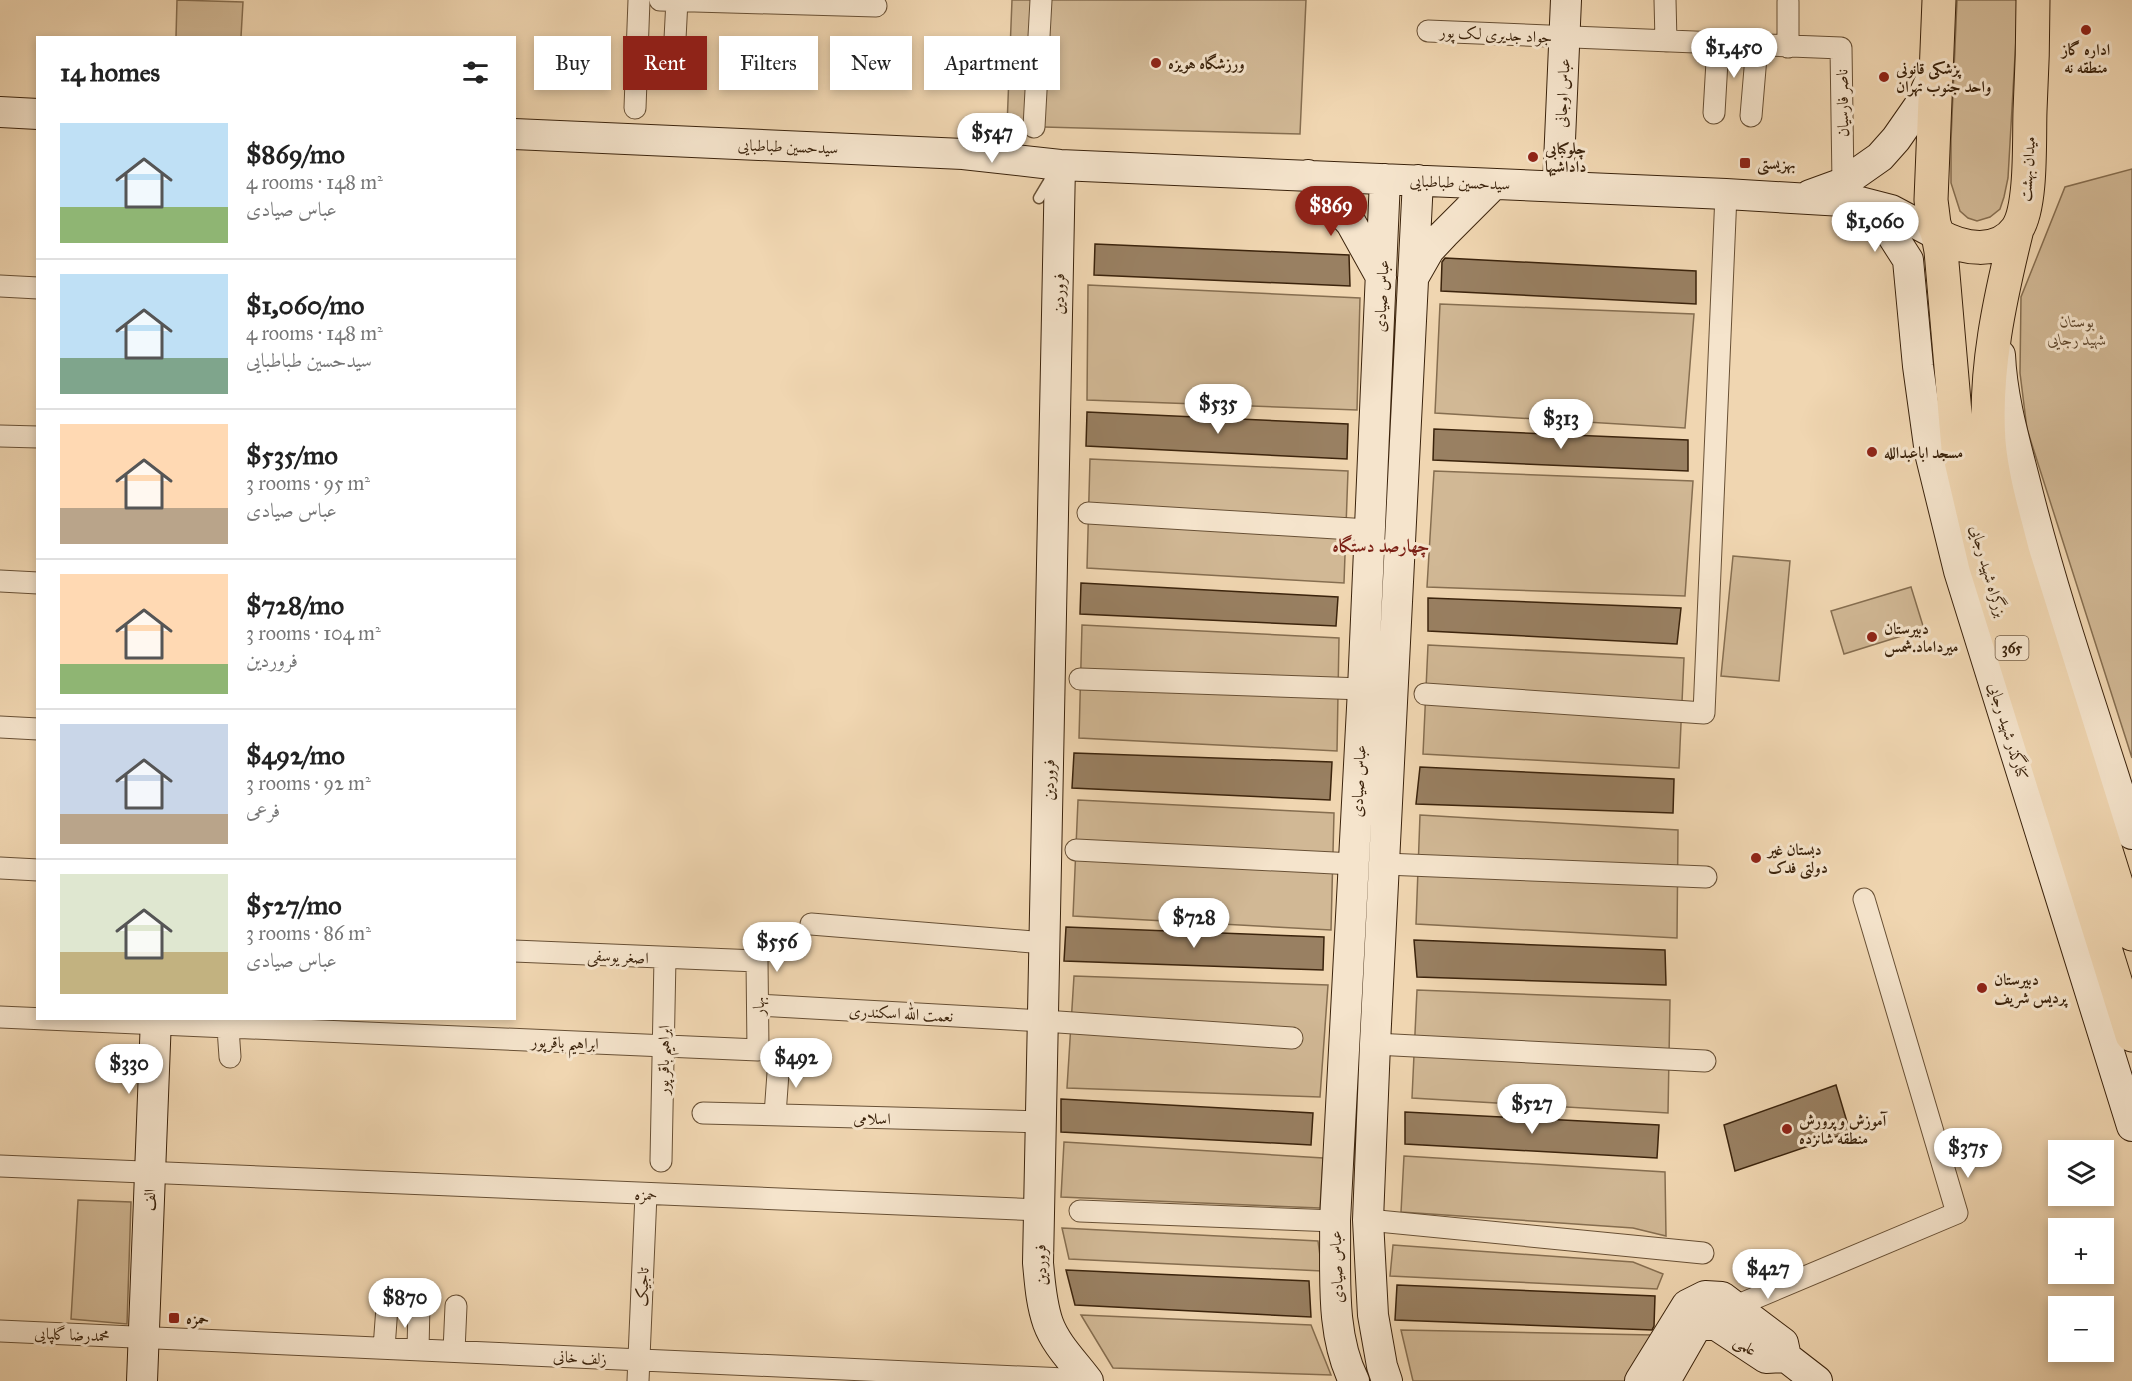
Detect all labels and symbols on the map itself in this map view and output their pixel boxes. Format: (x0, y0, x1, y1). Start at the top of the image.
street label: جواد جدیری لک پور (1437, 22, 1553, 49)
marker: اداره گاز منطقه نه (2079, 23, 2093, 37)
pin: $1,450 (1685, 28, 1783, 79)
place label: اداره گاز منطقه نه (2060, 40, 2110, 77)
place label: ورزشگاه هویزه (1168, 53, 1245, 74)
marker: ورزشگاه هویزه (1149, 56, 1163, 70)
street label: عباس اوجانی (1551, 58, 1574, 128)
place label: پزشکی قانونی واحد جنوب تهران (1895, 59, 1991, 97)
street label: ناصر فارسیان (1832, 69, 1854, 137)
marker: پزشکی قانونی واحد جنوب تهران (1877, 70, 1891, 84)
pin: $547 (956, 113, 1028, 164)
street label: سیدحسین طباطبایی (737, 135, 839, 159)
street label: میدان بهشت (2016, 136, 2040, 202)
place label: چلوکبابی داداشیها (1544, 139, 1586, 177)
marker: چلوکبابی داداشیها (1526, 150, 1540, 164)
place label: بهزیستی (1757, 154, 1795, 176)
marker: بهزیستی (1738, 156, 1752, 170)
street label: سیدحسین طباطبایی (1409, 171, 1511, 195)
pin: $869 (1295, 186, 1367, 237)
pin: $1,060 (1826, 202, 1924, 253)
street label: عباس صیادی (1370, 259, 1393, 333)
street label: فروردین (1049, 273, 1069, 315)
park label: بوستان شهید رجایی (2047, 312, 2107, 350)
pin: $535 (1182, 384, 1254, 435)
pin: $313 (1525, 399, 1597, 450)
place label: مسجد اباعبدالله (1884, 443, 1963, 462)
marker: مسجد اباعبدالله (1865, 445, 1879, 459)
street label: بزرگراه شهید رجایی (1965, 523, 2012, 620)
district label: چهارصد دستگاه (1332, 534, 1430, 558)
place label: دبیرستان میرداماد.شمس (1884, 619, 1959, 658)
marker: دبیرستان میرداماد.شمس (1865, 630, 1879, 644)
road number: 365 (1996, 636, 2028, 660)
street label: کنارگذر شهید رجایی (1984, 680, 2034, 782)
street label: عباس صیادی (1347, 744, 1370, 818)
street label: فروردین (1039, 759, 1059, 801)
place label: دبستان غیر دولتی فدک (1766, 840, 1828, 880)
marker: دبستان غیر دولتی فدک (1749, 851, 1763, 865)
pin: $728 (1158, 898, 1230, 949)
pin: $556 (741, 922, 813, 973)
street label: اصغر یوسفی (587, 945, 649, 970)
place label: دبیرستان پردیس شریف (1994, 970, 2069, 1009)
marker: دبیرستان پردیس شریف (1975, 981, 1989, 995)
street label: بهار (749, 997, 769, 1017)
street label: نعمت الله اسکندری (848, 998, 954, 1026)
street label: ابراهیم باقر پور (653, 1025, 681, 1097)
street label: ابراهیم باقرپور (529, 1032, 599, 1060)
pin: $492 (760, 1038, 832, 1089)
pin: $330 (93, 1044, 165, 1095)
pin: $527 (1496, 1084, 1568, 1135)
street label: اسلامی (853, 1109, 891, 1128)
place label: آموزش و پرورش منطقه شانزده (1799, 1111, 1889, 1148)
marker: آموزش و پرورش منطقه شانزده (1780, 1122, 1794, 1136)
pin: $375 (1932, 1128, 2004, 1179)
street label: حمزه (634, 1185, 658, 1205)
street label: الف (140, 1189, 159, 1212)
street label: عباس صیادی (1326, 1230, 1347, 1304)
street label: فروردین (1030, 1244, 1052, 1286)
pin: $427 (1732, 1249, 1804, 1300)
street label: تاجیک (632, 1266, 653, 1307)
pin: $870 (369, 1278, 441, 1329)
place label: حمزه (186, 1309, 209, 1329)
marker: حمزه (167, 1311, 181, 1325)
street label: محمدرضا گلپایی (34, 1324, 110, 1347)
street label: علمی (1730, 1331, 1761, 1361)
street label: زلف خانی (553, 1347, 607, 1368)

